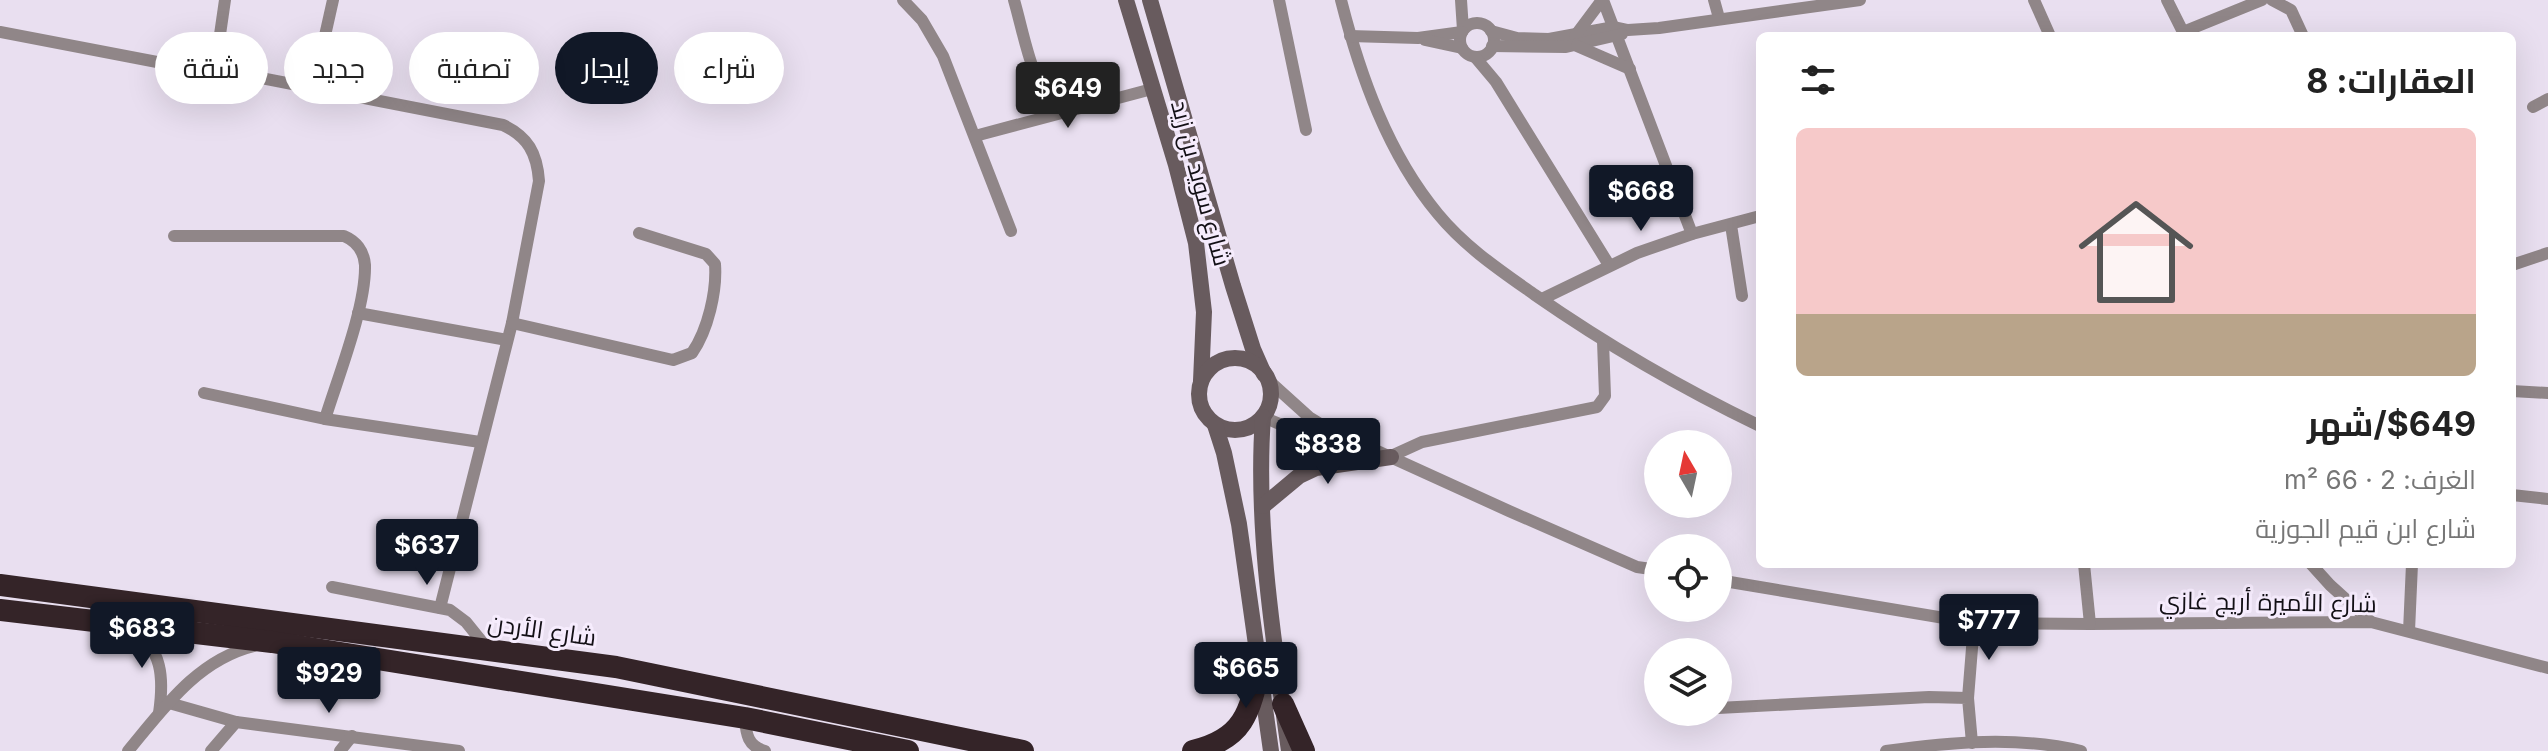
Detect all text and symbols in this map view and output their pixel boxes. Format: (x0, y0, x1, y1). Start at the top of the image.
chip: شقة (155, 32, 268, 104)
chip: جديد (284, 32, 393, 104)
chip: تصفية (409, 32, 539, 104)
chip: إيجار (555, 32, 658, 104)
chip: شراء (674, 32, 784, 104)
icon: filters (1796, 58, 1840, 102)
text: العقارات: 8 (2306, 60, 2476, 101)
pin: $649 (1021, 62, 1115, 130)
text: $649 (1034, 72, 1102, 103)
street label: شارع سويد بن زيد (1163, 97, 1237, 270)
pin: $668 (1594, 165, 1688, 233)
text: $668 (1607, 175, 1675, 206)
icon: home (2064, 180, 2208, 324)
text: $649/شهر (2307, 403, 2476, 444)
pin: $838 (1281, 418, 1375, 486)
text: $838 (1294, 428, 1362, 459)
north arrow (1644, 430, 1732, 518)
map controls (1644, 430, 1732, 726)
text: الغرف: 2 · 66 m² (2284, 464, 2476, 495)
text: شارع ابن قيم الجوزية (2255, 513, 2476, 544)
pin: $637 (380, 519, 474, 587)
text: $637 (394, 529, 460, 560)
button: locate (1644, 534, 1732, 622)
street label: شارع الأميرة أريج غازي (2159, 585, 2377, 622)
pin: $777 (1942, 594, 2036, 662)
pin: $683 (95, 602, 189, 670)
text: $777 (1957, 604, 2021, 635)
street label: شارع الأردن (486, 608, 598, 654)
text: $683 (108, 612, 176, 643)
button: layers (1644, 638, 1732, 726)
pin: $665 (1199, 642, 1293, 710)
pin: $929 (282, 647, 376, 715)
text: $665 (1212, 652, 1280, 683)
text: $929 (295, 657, 363, 688)

